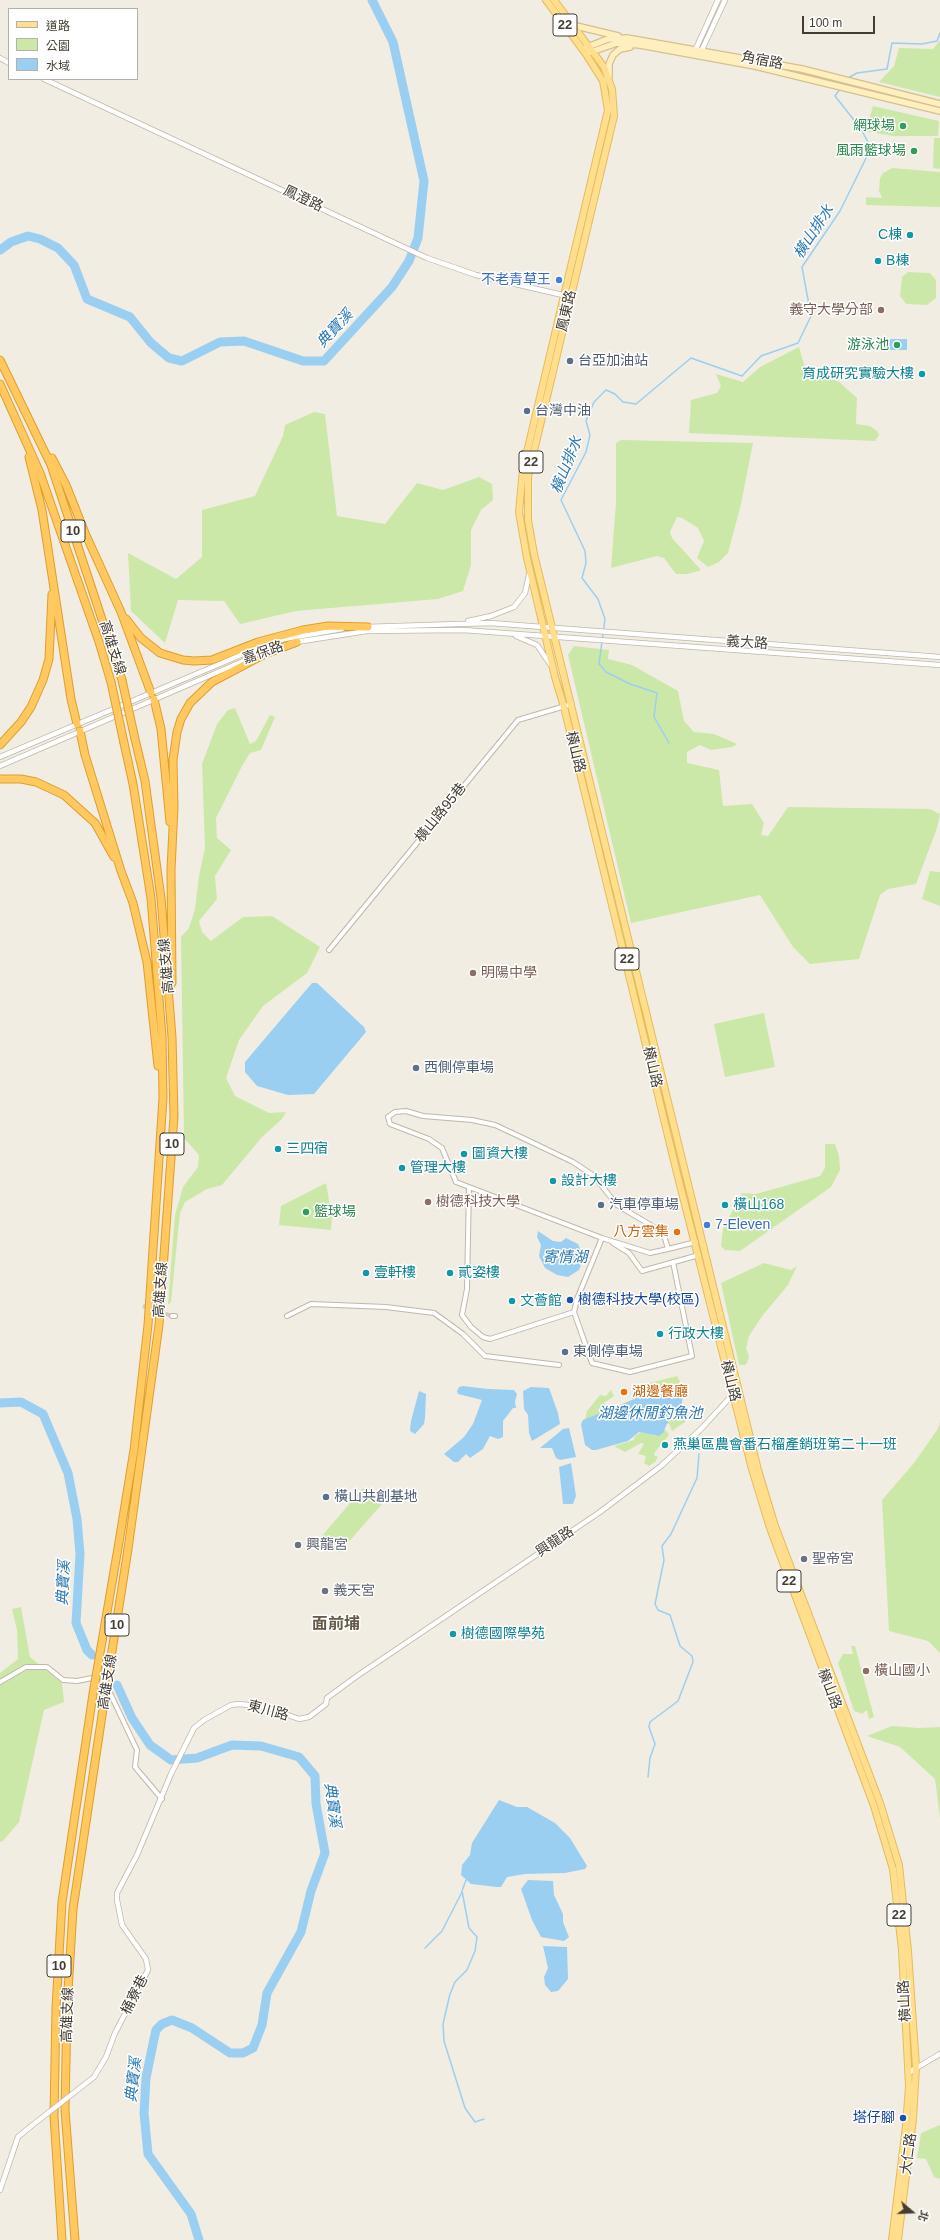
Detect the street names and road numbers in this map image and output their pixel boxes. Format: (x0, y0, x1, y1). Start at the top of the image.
road number: 22 (553, 14, 577, 36)
street label: 角宿路 (740, 49, 784, 73)
street label: 鳳澄路 (280, 183, 326, 215)
street label: 鳳東路 (554, 289, 580, 333)
road number: 22 (519, 451, 543, 473)
road number: 10 (61, 520, 85, 542)
street label: 高雄支線 (95, 619, 129, 677)
street label: 義大路 (725, 633, 769, 653)
street label: 嘉保路 (240, 638, 286, 668)
street label: 橫山路 (562, 730, 588, 774)
street label: 橫山路95巷 (412, 780, 470, 846)
street label: 高雄支線 (156, 937, 178, 995)
road number: 22 (615, 948, 639, 970)
street label: 橫山路 (639, 1045, 665, 1089)
road number: 10 (160, 1133, 184, 1155)
street label: 高雄支線 (151, 1261, 171, 1319)
street label: 橫山路 (717, 1359, 743, 1403)
street label: 興龍路 (533, 1523, 577, 1561)
road number: 22 (777, 1570, 801, 1592)
road number: 10 (105, 1614, 129, 1636)
street label: 高雄支線 (95, 1653, 121, 1711)
street label: 橫山路 (814, 1666, 844, 1712)
street label: 東川路 (246, 1697, 290, 1725)
road number: 22 (887, 1904, 911, 1926)
road number: 10 (47, 1955, 71, 1977)
street label: 桶寮巷 (118, 1972, 152, 2018)
street label: 橫山路 (896, 1980, 914, 2022)
street label: 高雄支線 (59, 1987, 77, 2043)
street label: 大仁路 (898, 2132, 920, 2176)

